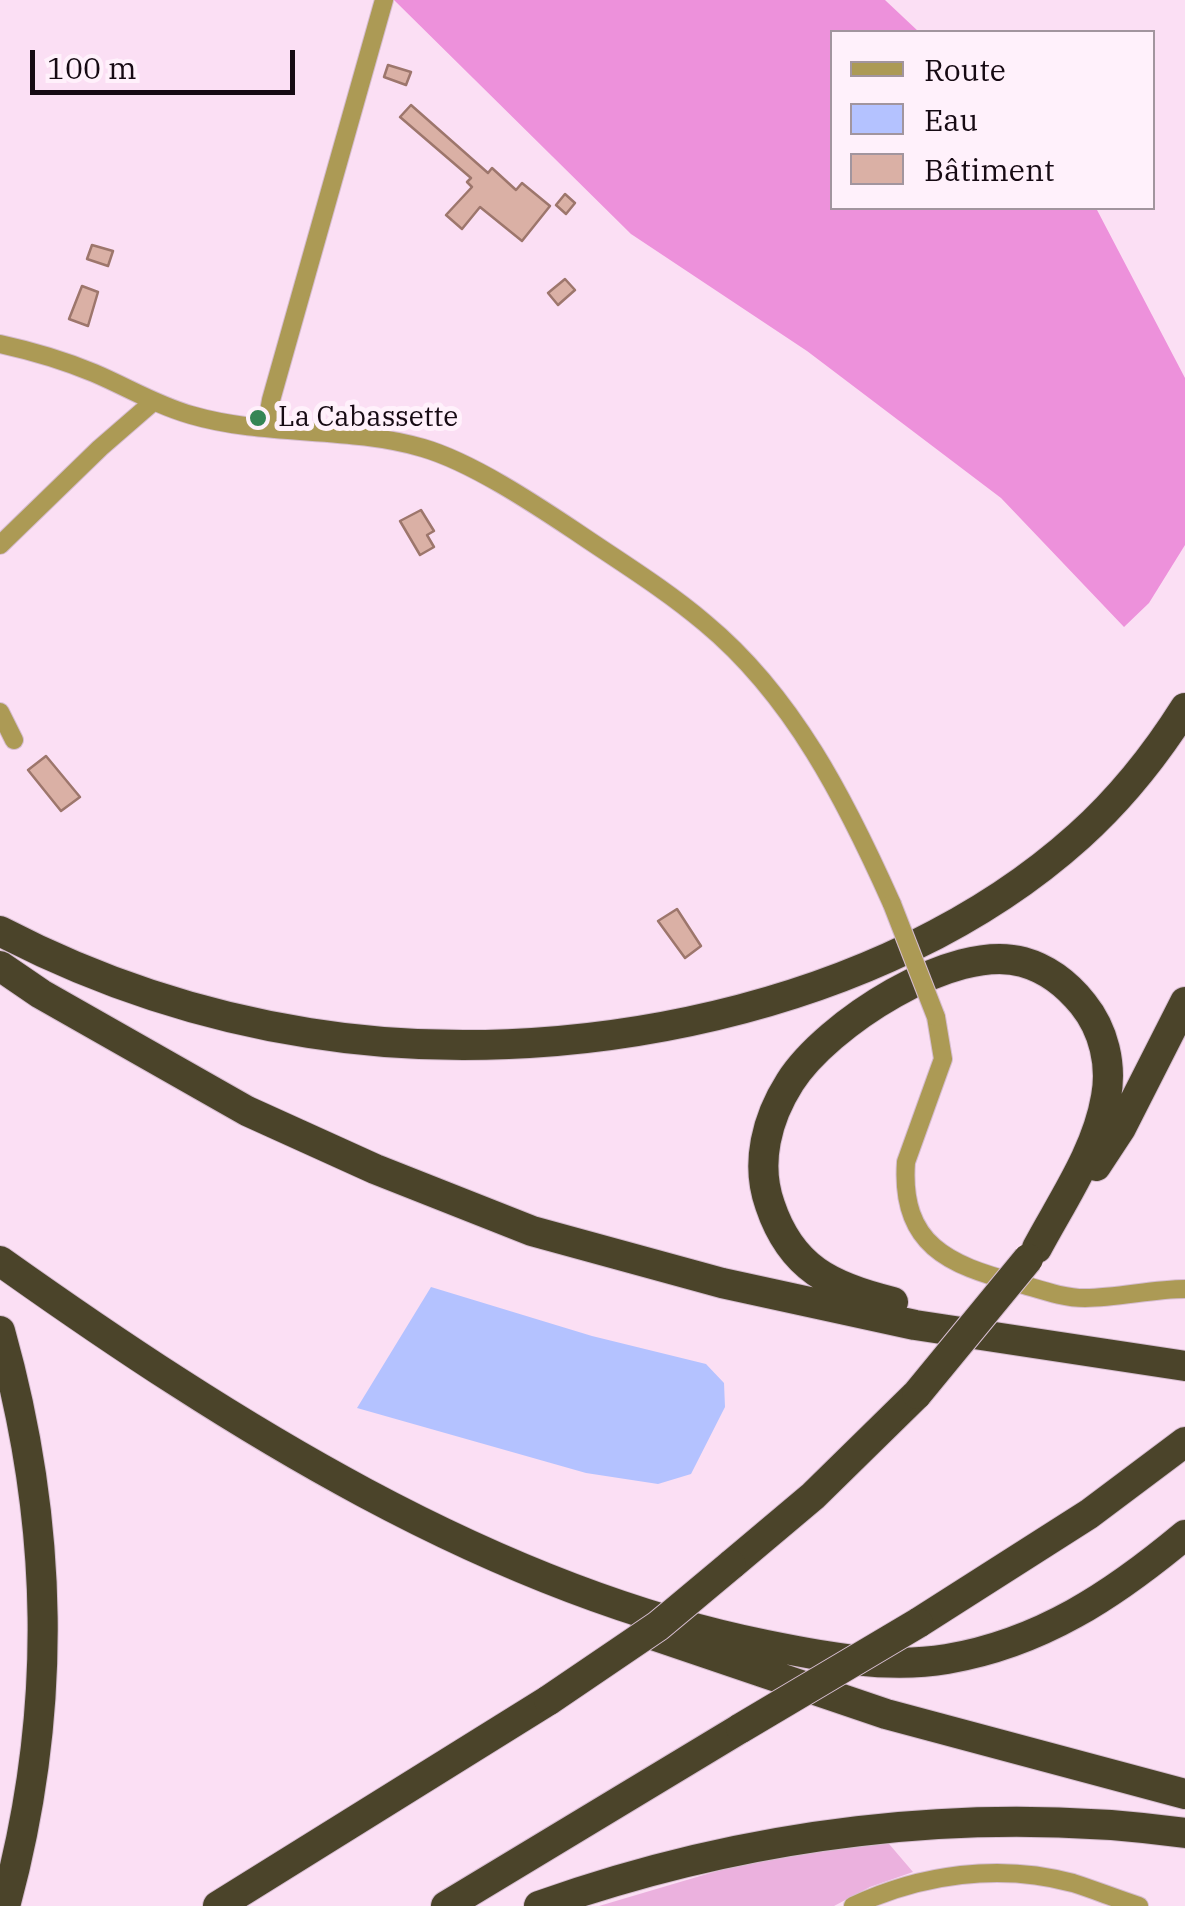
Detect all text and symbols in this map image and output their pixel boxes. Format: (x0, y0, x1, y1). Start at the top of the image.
scale bar (35, 30, 300, 92)
legend (830, 30, 1155, 210)
text: 100 m (47, 48, 137, 87)
text: Route (924, 50, 1006, 89)
text: Eau (924, 100, 978, 139)
text: Bâtiment (924, 150, 1055, 189)
place label: La Cabassette (278, 401, 458, 435)
marker: La Cabassette (247, 407, 269, 429)

